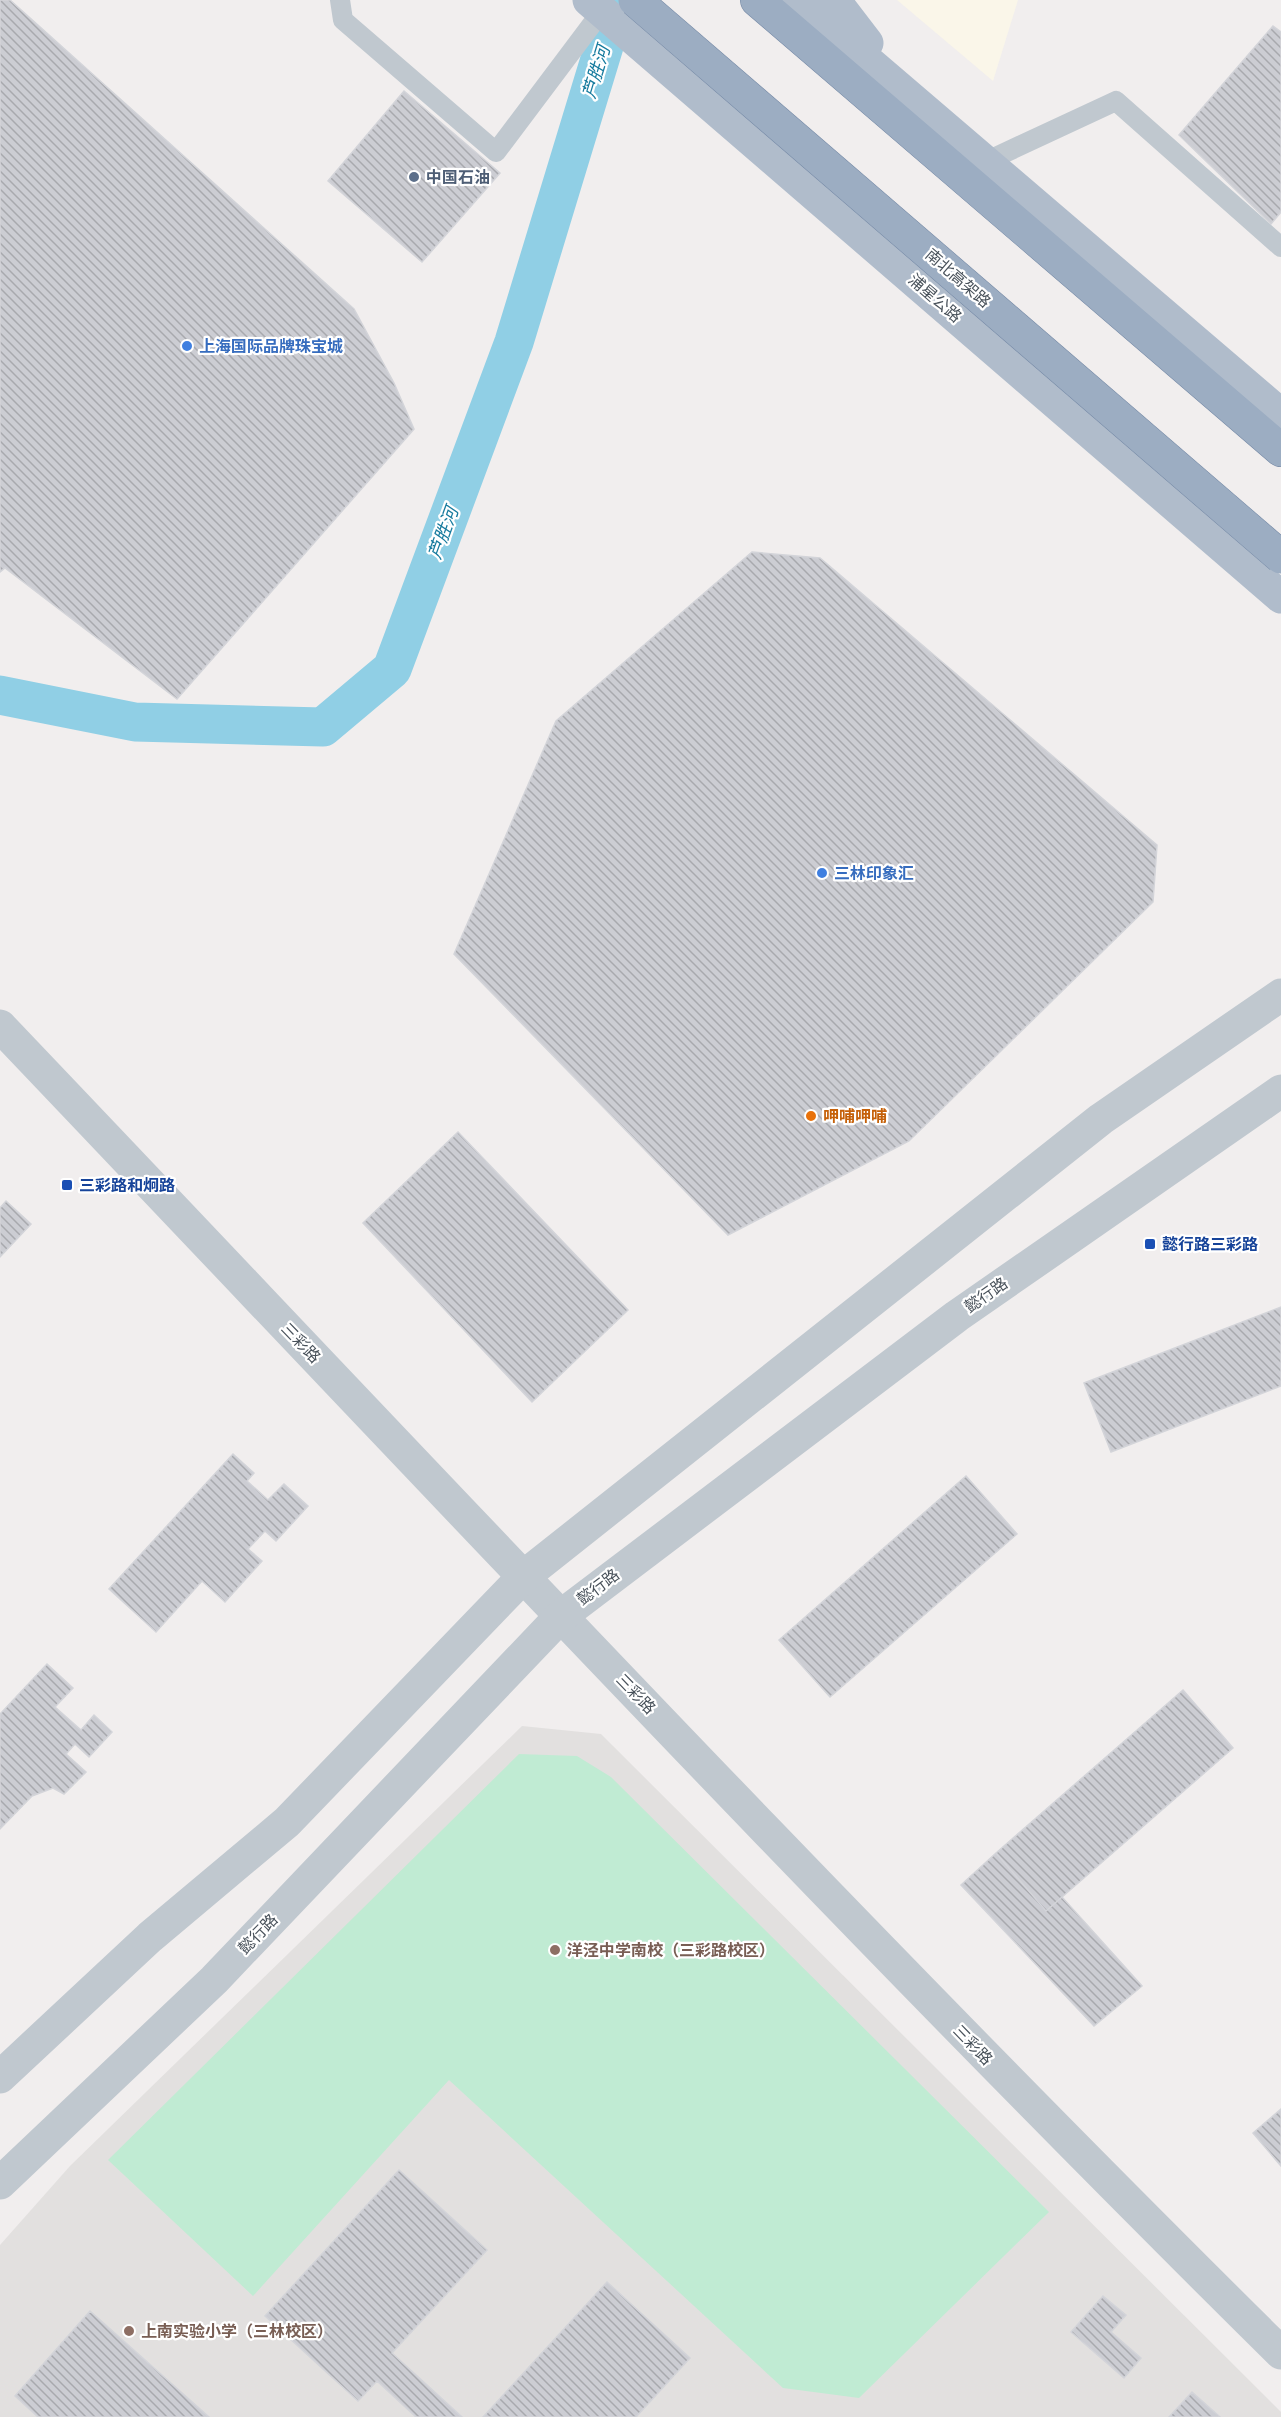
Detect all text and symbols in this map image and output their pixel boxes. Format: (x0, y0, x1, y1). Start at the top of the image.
water label: 芦胜河 (578, 40, 615, 101)
place label: 中国石油 (426, 168, 490, 187)
marker: 中国石油 (407, 170, 421, 184)
street label: 南北高架路 (922, 245, 994, 311)
street label: 浦星公路 (905, 270, 965, 326)
place label: 上海国际品牌珠宝城 (199, 337, 343, 356)
marker: 上海国际品牌珠宝城 (180, 339, 194, 353)
water label: 芦胜河 (424, 501, 463, 562)
place label: 三林印象汇 (834, 864, 914, 883)
marker: 三林印象汇 (815, 866, 829, 880)
place label: 呷哺呷哺 (823, 1107, 887, 1126)
marker: 呷哺呷哺 (804, 1109, 818, 1123)
place label: 三彩路和炯路 (79, 1176, 175, 1195)
marker: 三彩路和炯路 (60, 1178, 74, 1192)
place label: 懿行路三彩路 (1162, 1235, 1258, 1254)
marker: 懿行路三彩路 (1143, 1237, 1157, 1251)
street label: 懿行路 (961, 1273, 1011, 1317)
street label: 三彩路 (277, 1319, 325, 1367)
street label: 懿行路 (573, 1565, 623, 1609)
street label: 三彩路 (612, 1670, 660, 1718)
street label: 懿行路 (234, 1910, 282, 1958)
place label: 洋泾中学南校（三彩路校区） (567, 1941, 775, 1960)
marker: 洋泾中学南校（三彩路校区） (548, 1943, 562, 1957)
street label: 三彩路 (949, 2021, 997, 2069)
place label: 上南实验小学（三林校区） (141, 2322, 333, 2341)
marker: 上南实验小学（三林校区） (122, 2324, 136, 2338)

